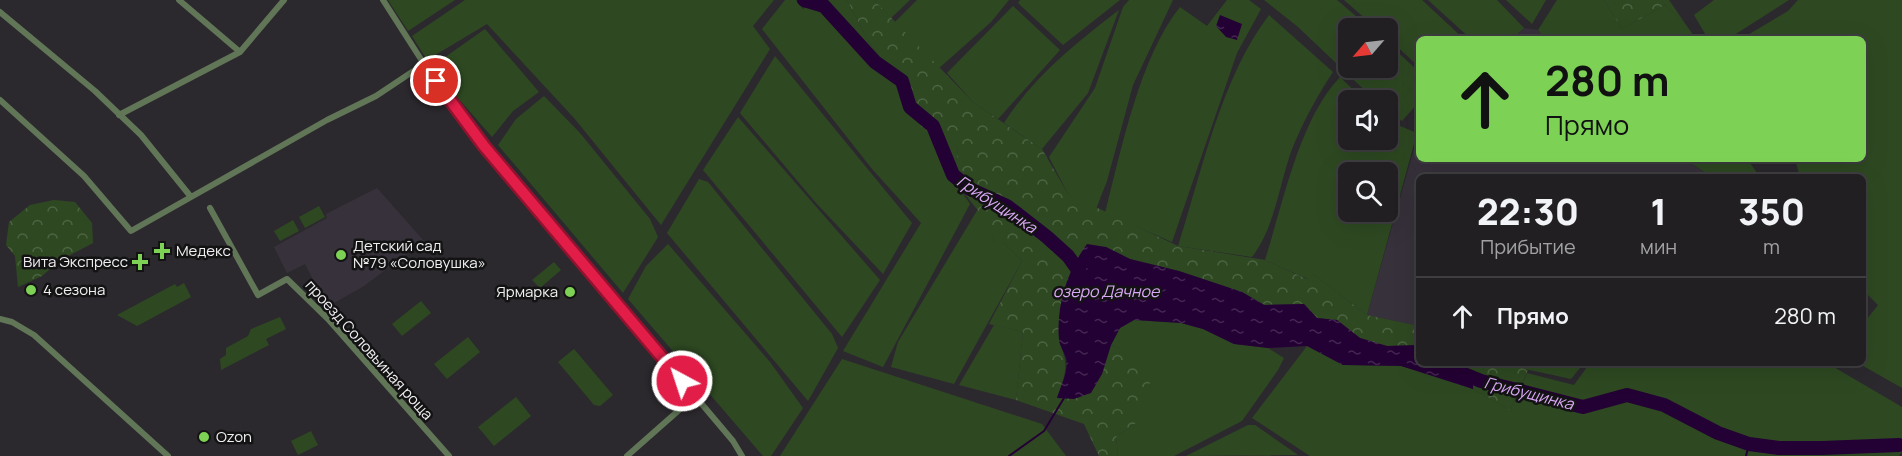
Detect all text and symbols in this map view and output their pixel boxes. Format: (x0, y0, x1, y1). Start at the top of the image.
north arrow (1338, 18, 1398, 78)
map controls (1338, 18, 1398, 222)
text: 280 m (1545, 51, 1670, 109)
pin (410, 55, 461, 106)
icon: ahead (1446, 60, 1524, 138)
icon: arrive (419, 64, 452, 97)
button: sound (1338, 90, 1398, 150)
text: Прямо (1545, 106, 1629, 143)
button: search (1338, 162, 1398, 222)
water label: Грибущинка (953, 170, 1042, 239)
text: 22:30 (1477, 187, 1579, 236)
text: 1 (1650, 187, 1667, 236)
text: 350 (1738, 187, 1805, 236)
text: Прибытие (1480, 233, 1576, 260)
text: мин (1640, 233, 1677, 260)
text: m (1763, 233, 1780, 260)
place label: Детский сад №79 «Соловушка» (353, 235, 486, 273)
place label: Медекс (176, 240, 231, 261)
marker: Медекс (153, 242, 171, 260)
marker: Детский сад №79 «Соловушка» (334, 248, 348, 262)
place label: Вита Экспресс (23, 251, 128, 272)
marker: Вита Экспресс (133, 255, 147, 269)
street label: проезд Соловьиная роща (301, 275, 438, 424)
place label: 4 сезона (43, 279, 105, 300)
water label: озеро Дачное (1053, 280, 1161, 302)
place label: Ярмарка (496, 281, 558, 302)
marker: 4 сезона (24, 283, 38, 297)
marker: Ярмарка (563, 285, 577, 299)
icon: ahead (1446, 300, 1479, 333)
text: Прямо (1497, 301, 1569, 331)
text: 280 m (1774, 301, 1836, 331)
position arrow (650, 349, 714, 413)
water label: Грибущинка (1482, 371, 1577, 415)
place label: Ozon (216, 426, 252, 447)
marker: Ozon (197, 430, 211, 444)

